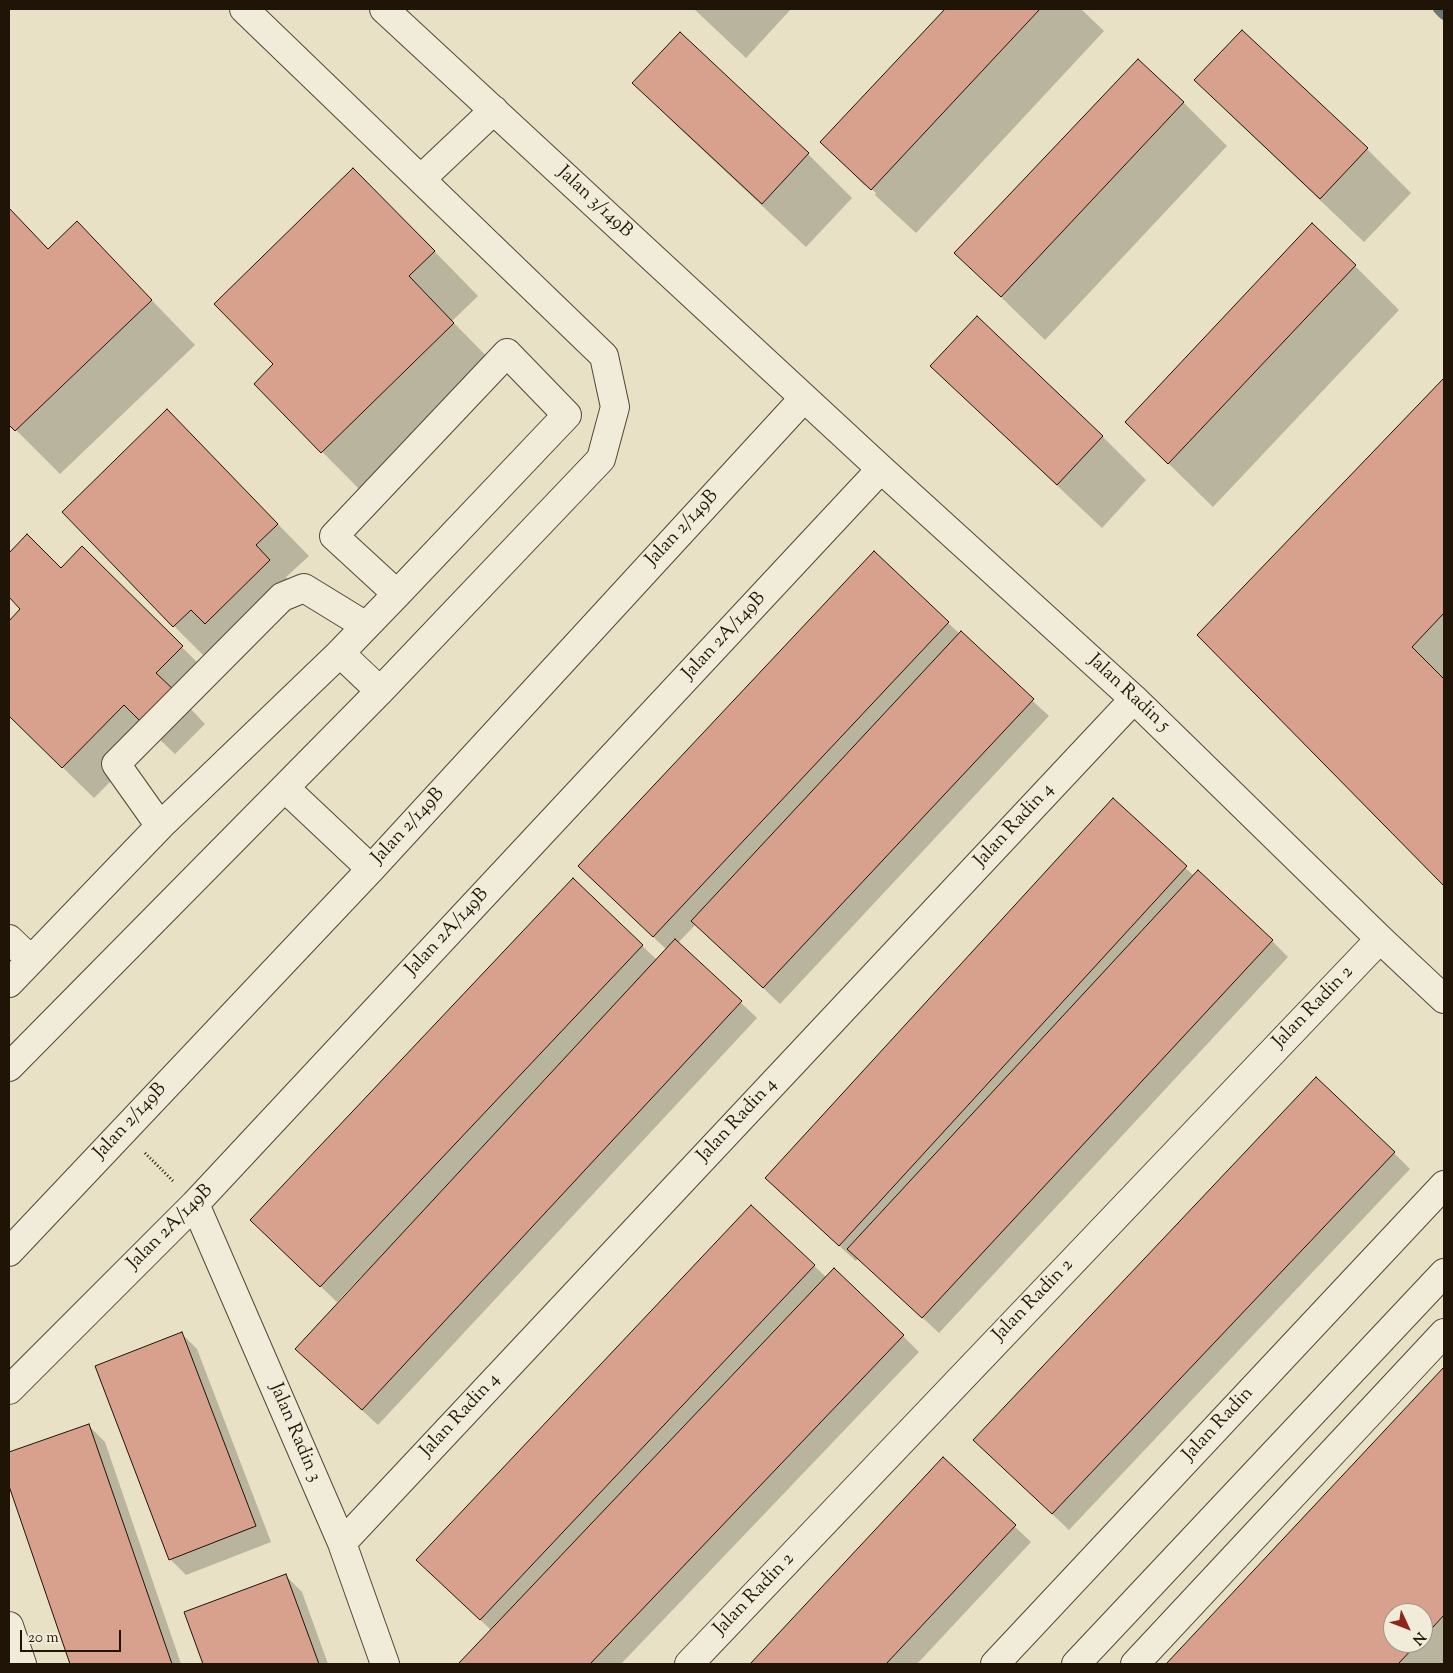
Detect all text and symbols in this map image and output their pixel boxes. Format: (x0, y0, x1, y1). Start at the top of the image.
street label: Jalan 3/149B (552, 162, 636, 244)
street label: Jalan 2/149B (642, 486, 724, 572)
street label: Jalan 2A/149B (679, 588, 771, 686)
street label: Jalan Radin 5 (1082, 650, 1174, 738)
street label: Jalan Radin 4 (970, 779, 1060, 873)
street label: Jalan 2/149B (368, 784, 450, 870)
street label: Jalan 2A/149B (402, 884, 494, 982)
street label: Jalan Radin 2 (1269, 962, 1359, 1054)
street label: Jalan Radin 4 (693, 1074, 783, 1168)
street label: Jalan 2/149B (90, 1079, 172, 1165)
street label: Jalan 2A/149B (123, 1180, 219, 1276)
street label: Jalan Radin 2 (989, 1255, 1079, 1347)
street label: Jalan Radin 4 (416, 1369, 506, 1463)
street label: Jalan Radin 3 (263, 1380, 325, 1486)
street label: Jalan Radin (1179, 1383, 1259, 1467)
street label: Jalan Radin 2 (710, 1549, 800, 1641)
north arrow (1383, 1603, 1433, 1653)
scale bar (22, 1620, 124, 1652)
text: N (1407, 1627, 1429, 1648)
text: 20 m (28, 1628, 59, 1649)

